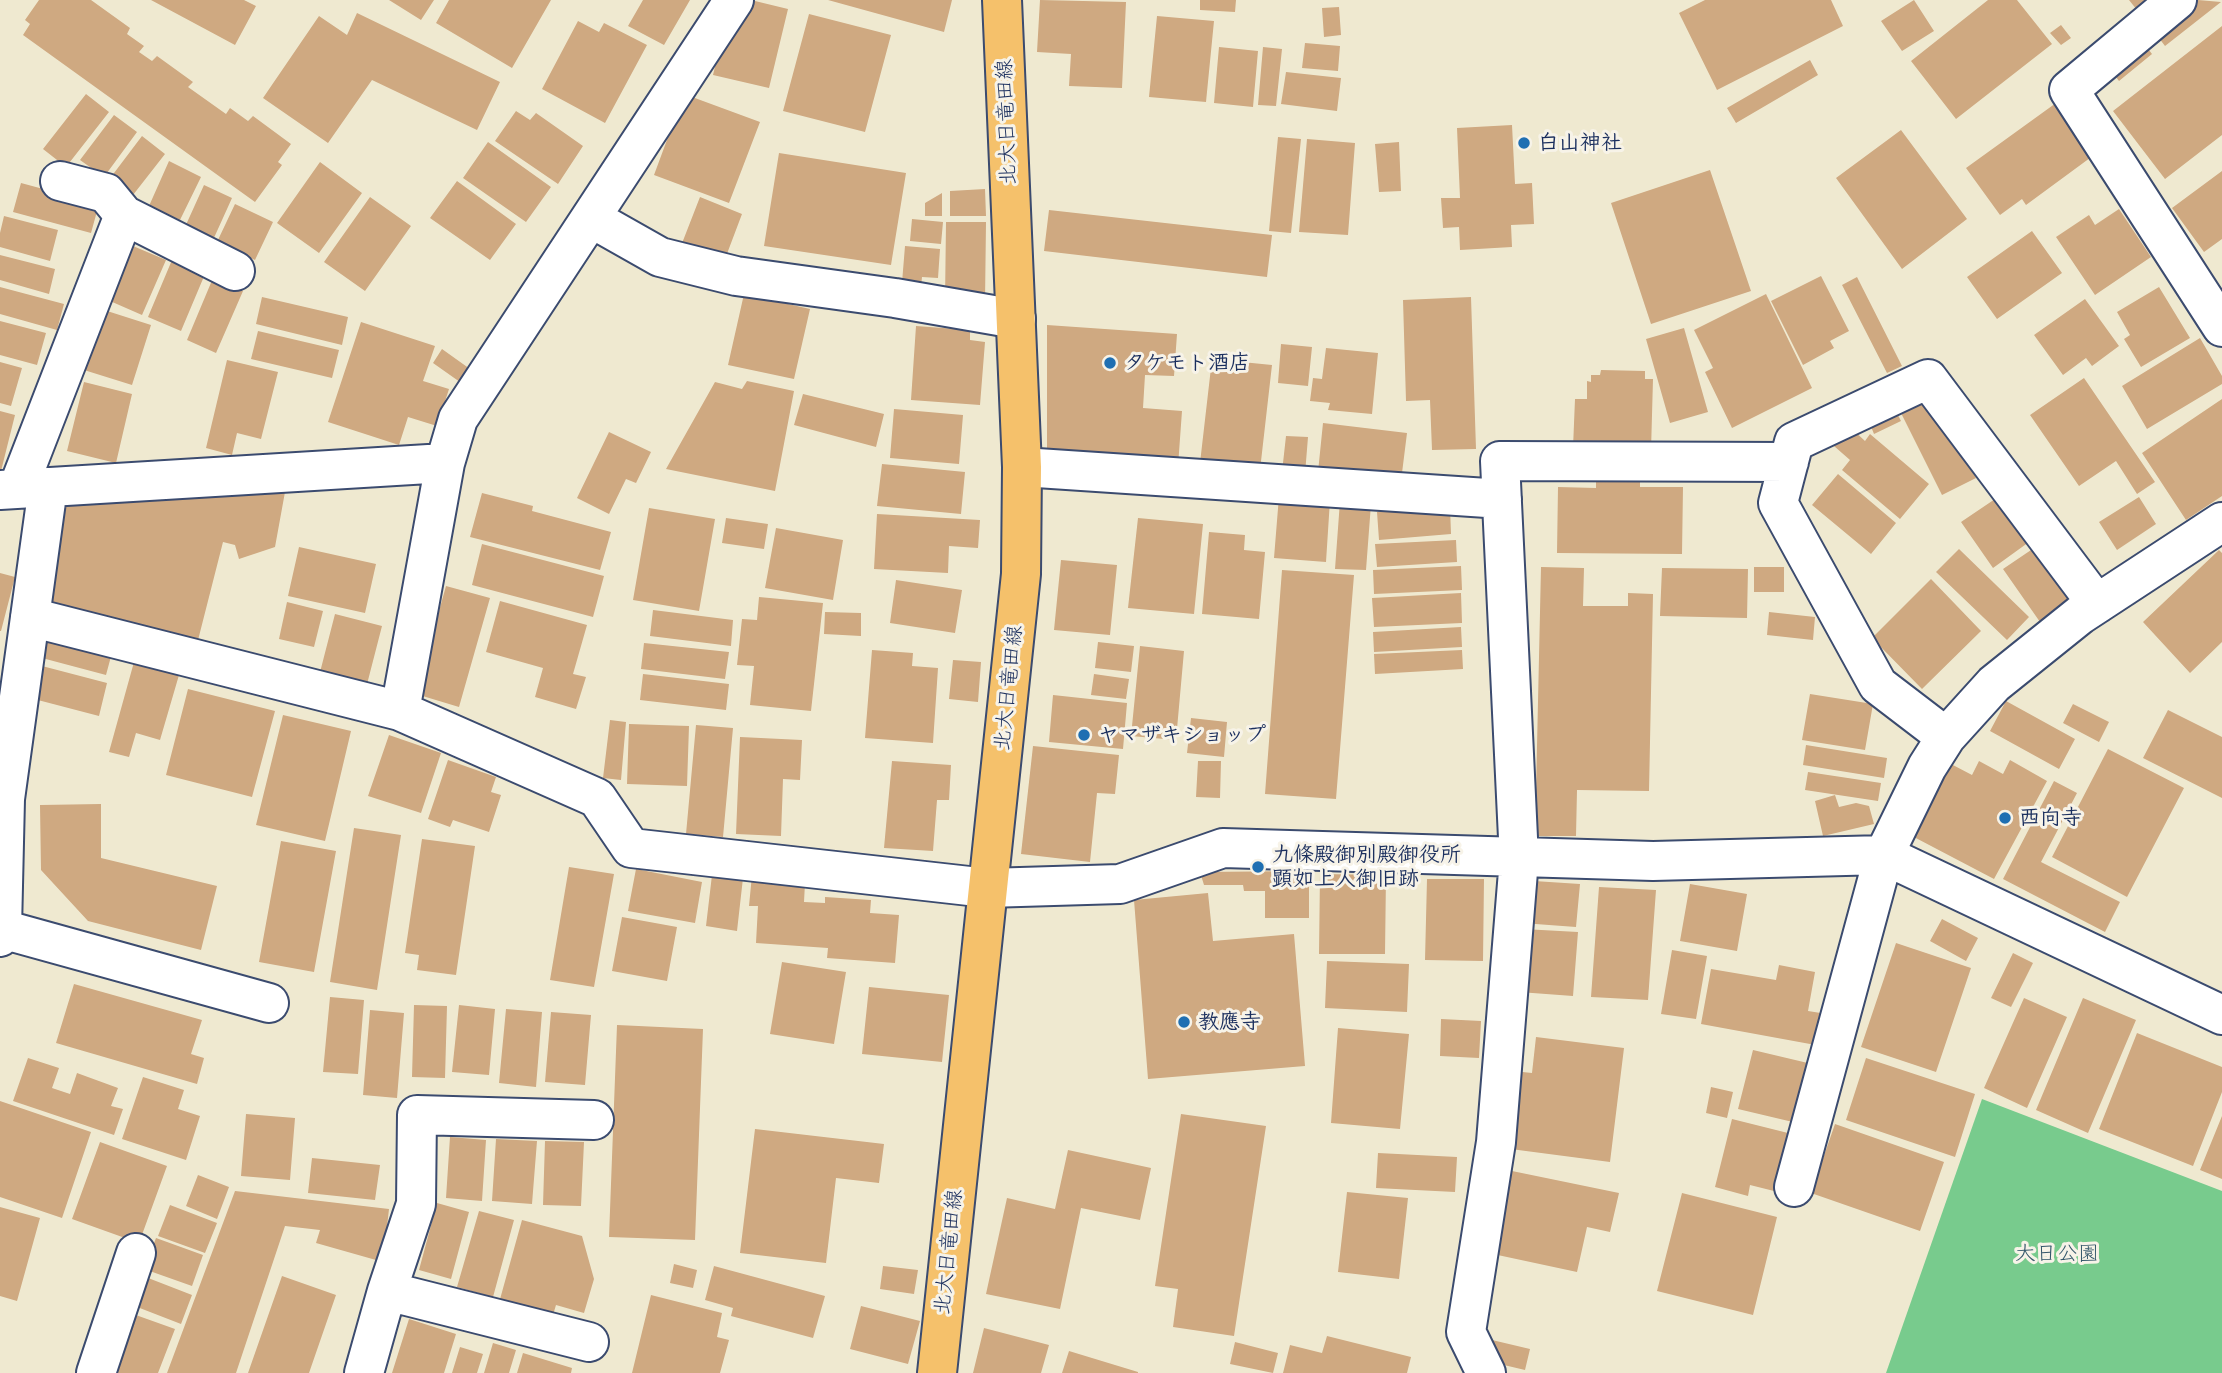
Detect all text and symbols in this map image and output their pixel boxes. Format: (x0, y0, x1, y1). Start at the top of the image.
street label: 北大日竜田線 (992, 59, 1022, 185)
place label: 白山神社 (1538, 130, 1622, 156)
marker: 白山神社 (1516, 135, 1532, 151)
place label: タケモト酒店 (1124, 350, 1250, 376)
marker: タケモト酒店 (1102, 355, 1118, 371)
street label: 北大日竜田線 (990, 624, 1028, 752)
place label: ヤマザキショップ (1098, 722, 1266, 748)
marker: ヤマザキショップ (1076, 727, 1092, 743)
place label: 西向寺 (2019, 805, 2082, 831)
marker: 西向寺 (1997, 810, 2013, 826)
place label: 九條殿御別殿御役所 顕如上人御旧跡 (1272, 842, 1461, 892)
marker: 九條殿御別殿御役所 顕如上人御旧跡 (1250, 859, 1266, 875)
place label: 教應寺 (1198, 1009, 1261, 1035)
marker: 教應寺 (1176, 1014, 1192, 1030)
street label: 北大日竜田線 (930, 1188, 968, 1316)
park label: 大日公園 (2015, 1241, 2099, 1267)

